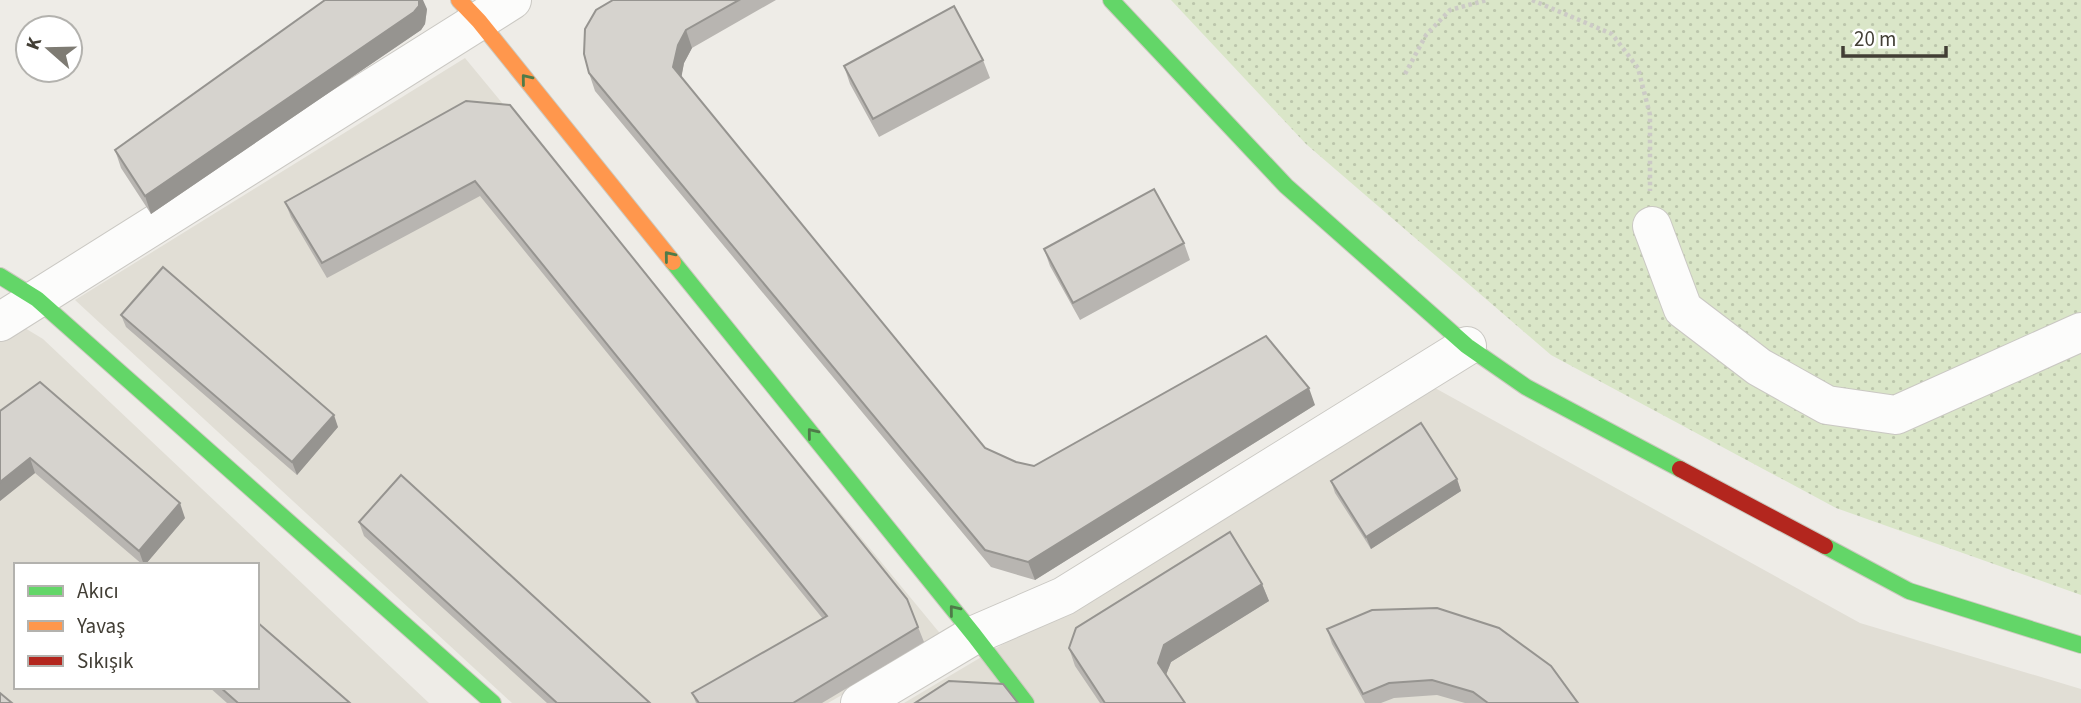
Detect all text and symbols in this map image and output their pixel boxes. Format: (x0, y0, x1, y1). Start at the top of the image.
north arrow (14, 14, 84, 84)
scale bar (1843, 14, 1946, 58)
text: 20 m (1854, 24, 1896, 54)
text: K (20, 33, 49, 54)
one-way arrow (522, 75, 534, 88)
one-way arrow (665, 252, 677, 265)
one-way arrow (807, 429, 820, 441)
legend (14, 563, 259, 689)
text: Akıcı (77, 576, 119, 606)
one-way arrow (950, 606, 963, 618)
text: Yavaş (76, 611, 125, 641)
text: Sıkışık (77, 646, 134, 676)

